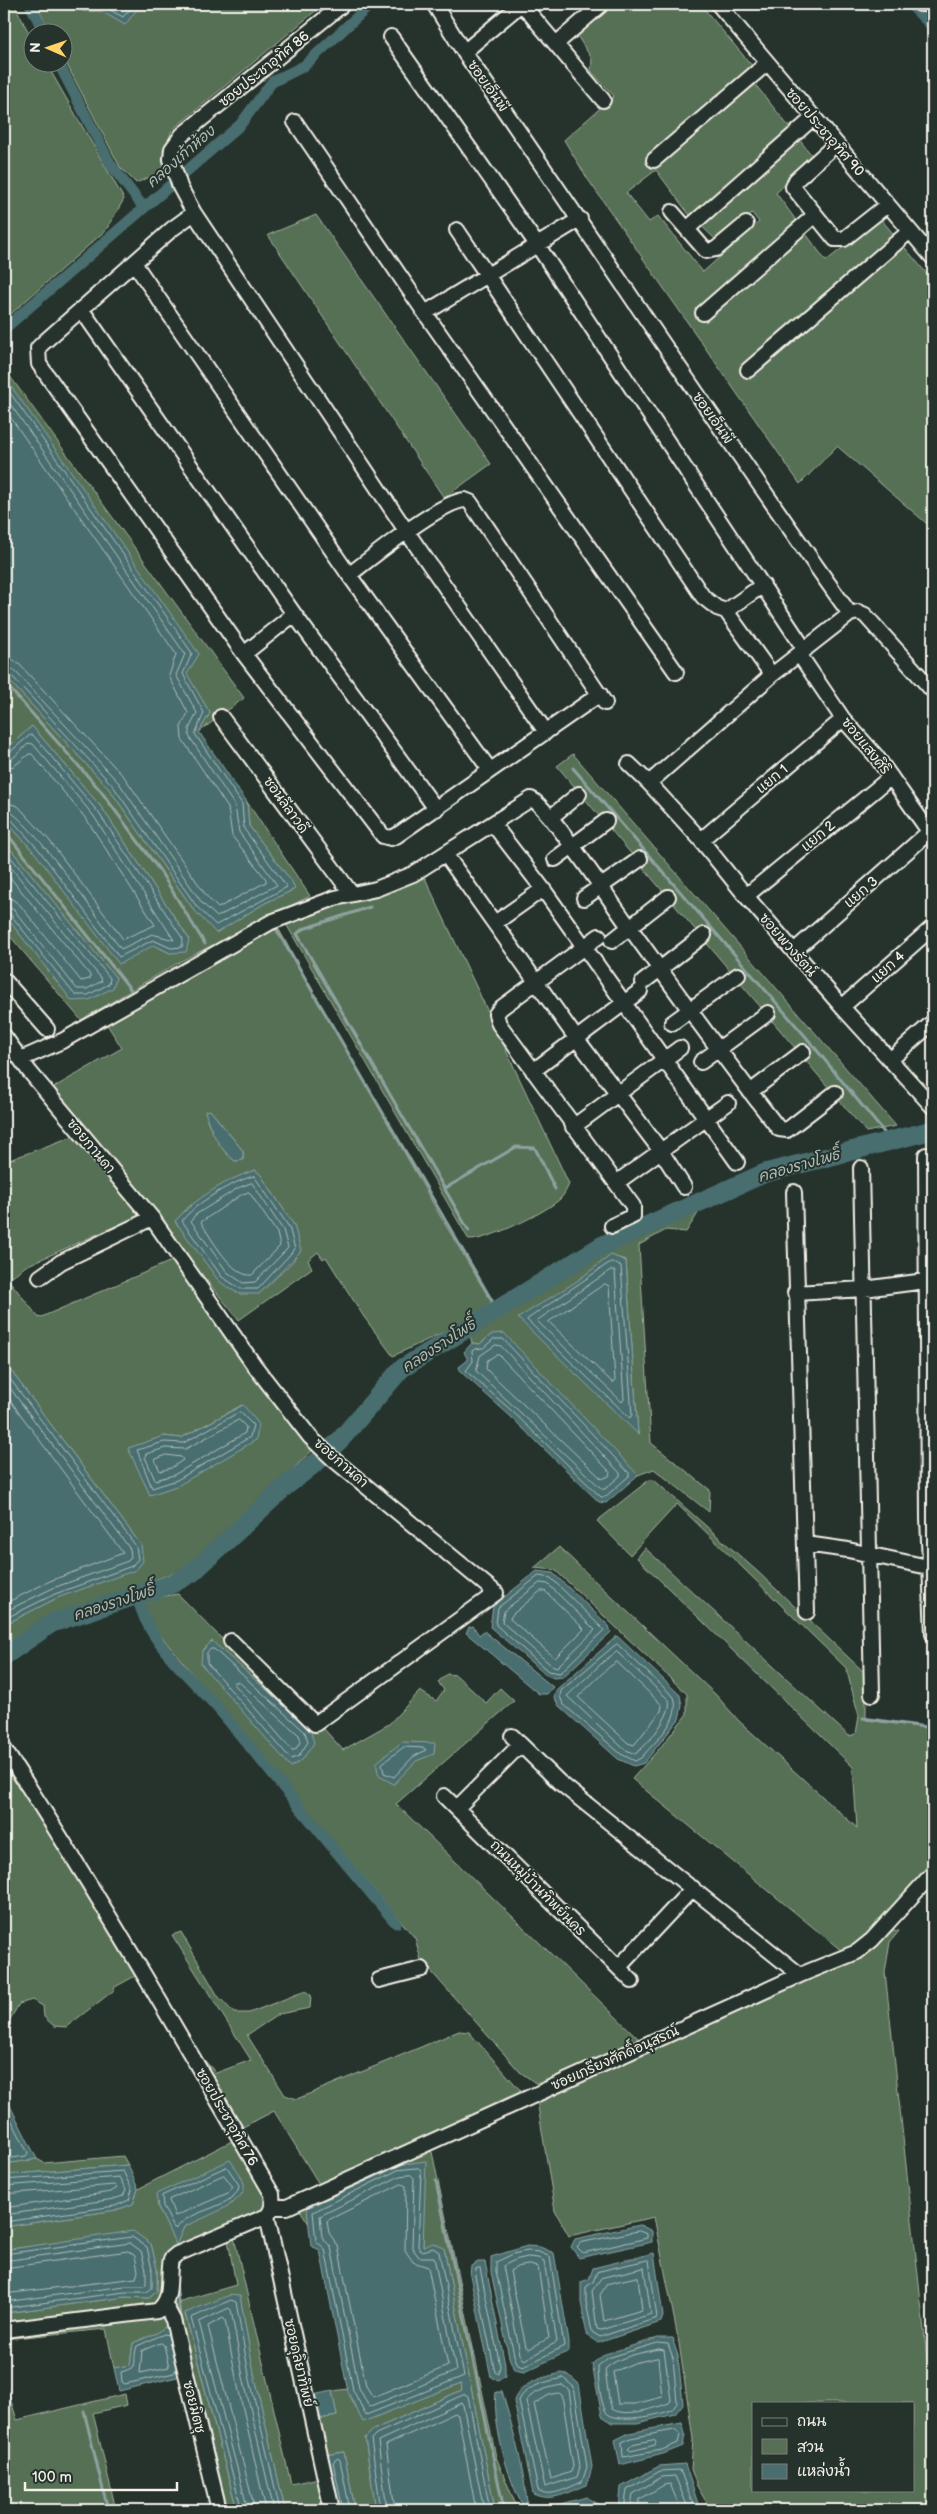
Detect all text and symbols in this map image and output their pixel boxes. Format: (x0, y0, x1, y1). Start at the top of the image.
north arrow (22, 22, 72, 72)
street label: ซอยประชาอุทิศ 86 (215, 27, 314, 111)
text: N (27, 42, 44, 53)
street label: ซอยเอ็นพี (464, 56, 513, 115)
street label: ซอยประชาอุทิศ 90 (781, 84, 868, 180)
water label: คลองเก้าห้อง (142, 120, 220, 192)
street label: ซอยเอ็นพี (689, 388, 738, 447)
street label: ซอยแสงศิริ (838, 714, 894, 778)
street label: แยก 1 (753, 761, 791, 797)
street label: ซอนลีลาวดี (260, 773, 312, 837)
street label: แยก 2 (798, 816, 839, 855)
street label: แยก 3 (841, 873, 881, 911)
street label: ซอยพวงรัตน์ (756, 909, 821, 981)
street label: แยก 4 (868, 947, 909, 987)
street label: ซอยกานดา (63, 1115, 119, 1177)
water label: คลองรางโพธิ์ (755, 1140, 847, 1187)
water label: คลองรางโพธิ์ (396, 1309, 483, 1377)
street label: ซอยกานดา (310, 1435, 372, 1491)
water label: คลองรางโพธิ์ (70, 1575, 161, 1625)
street label: ถนนหมู่บ้านทิพย์นคร (486, 1836, 590, 1940)
street label: ซอยเกรียงศักดิ์อนุสรณ์ (547, 2019, 683, 2095)
street label: ซอยประชาอุทิศ 76 (191, 2065, 262, 2170)
street label: ซอยดุลิยาทิพย์ (280, 2317, 318, 2409)
street label: ซอยมิตซุ (178, 2379, 209, 2436)
legend (752, 2402, 914, 2492)
text: ถนน (797, 2412, 826, 2431)
text: สวน (797, 2438, 824, 2457)
text: แหล่งน้ำ (797, 2457, 851, 2481)
scale bar (25, 2459, 178, 2491)
text: 100 m (32, 2468, 72, 2487)

